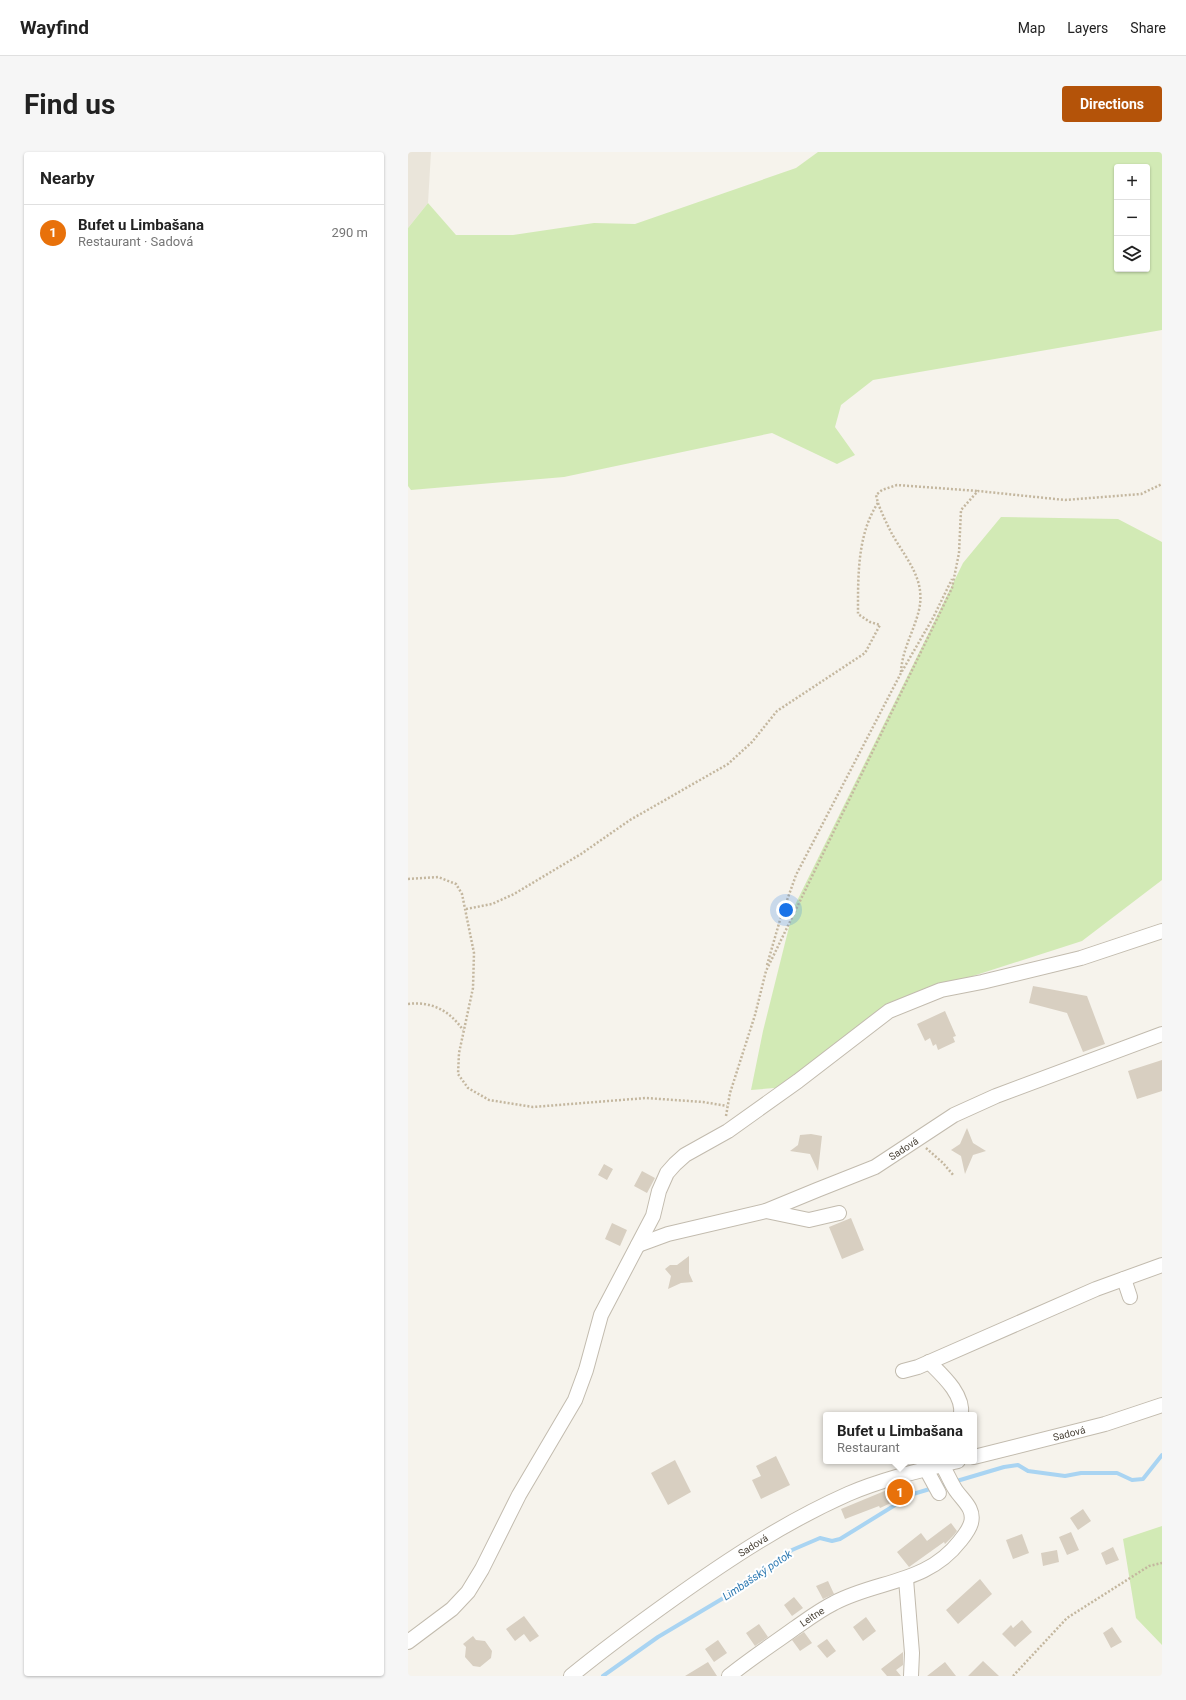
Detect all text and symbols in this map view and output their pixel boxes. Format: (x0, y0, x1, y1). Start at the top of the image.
text: Wayfind (20, 16, 89, 39)
text: Map (1018, 20, 1045, 36)
text: Layers (1067, 20, 1108, 36)
text: Share (1130, 20, 1166, 36)
button: Directions (1062, 86, 1162, 122)
text: Find us (24, 88, 115, 121)
map controls (1114, 164, 1150, 272)
button: + (1114, 164, 1150, 200)
text: Nearby (40, 168, 95, 188)
button: − (1114, 200, 1150, 236)
text: Bufet u Limbašana (78, 216, 204, 234)
text: 1 (49, 225, 57, 240)
text: 290 m (331, 225, 368, 240)
text: Restaurant · Sadová (78, 234, 193, 249)
button: layers (1114, 236, 1150, 272)
your location (776, 900, 796, 920)
street label: Sadová (887, 1135, 920, 1162)
popup (823, 1412, 977, 1464)
text: Bufet u Limbašana (837, 1422, 963, 1440)
street label: Sadová (1052, 1424, 1086, 1443)
text: Restaurant (837, 1440, 900, 1455)
pin: 1 (887, 1477, 913, 1507)
street label: Sadová (736, 1532, 770, 1559)
water label: Limbašský potok (720, 1547, 795, 1603)
street label: Leitne (798, 1605, 826, 1629)

